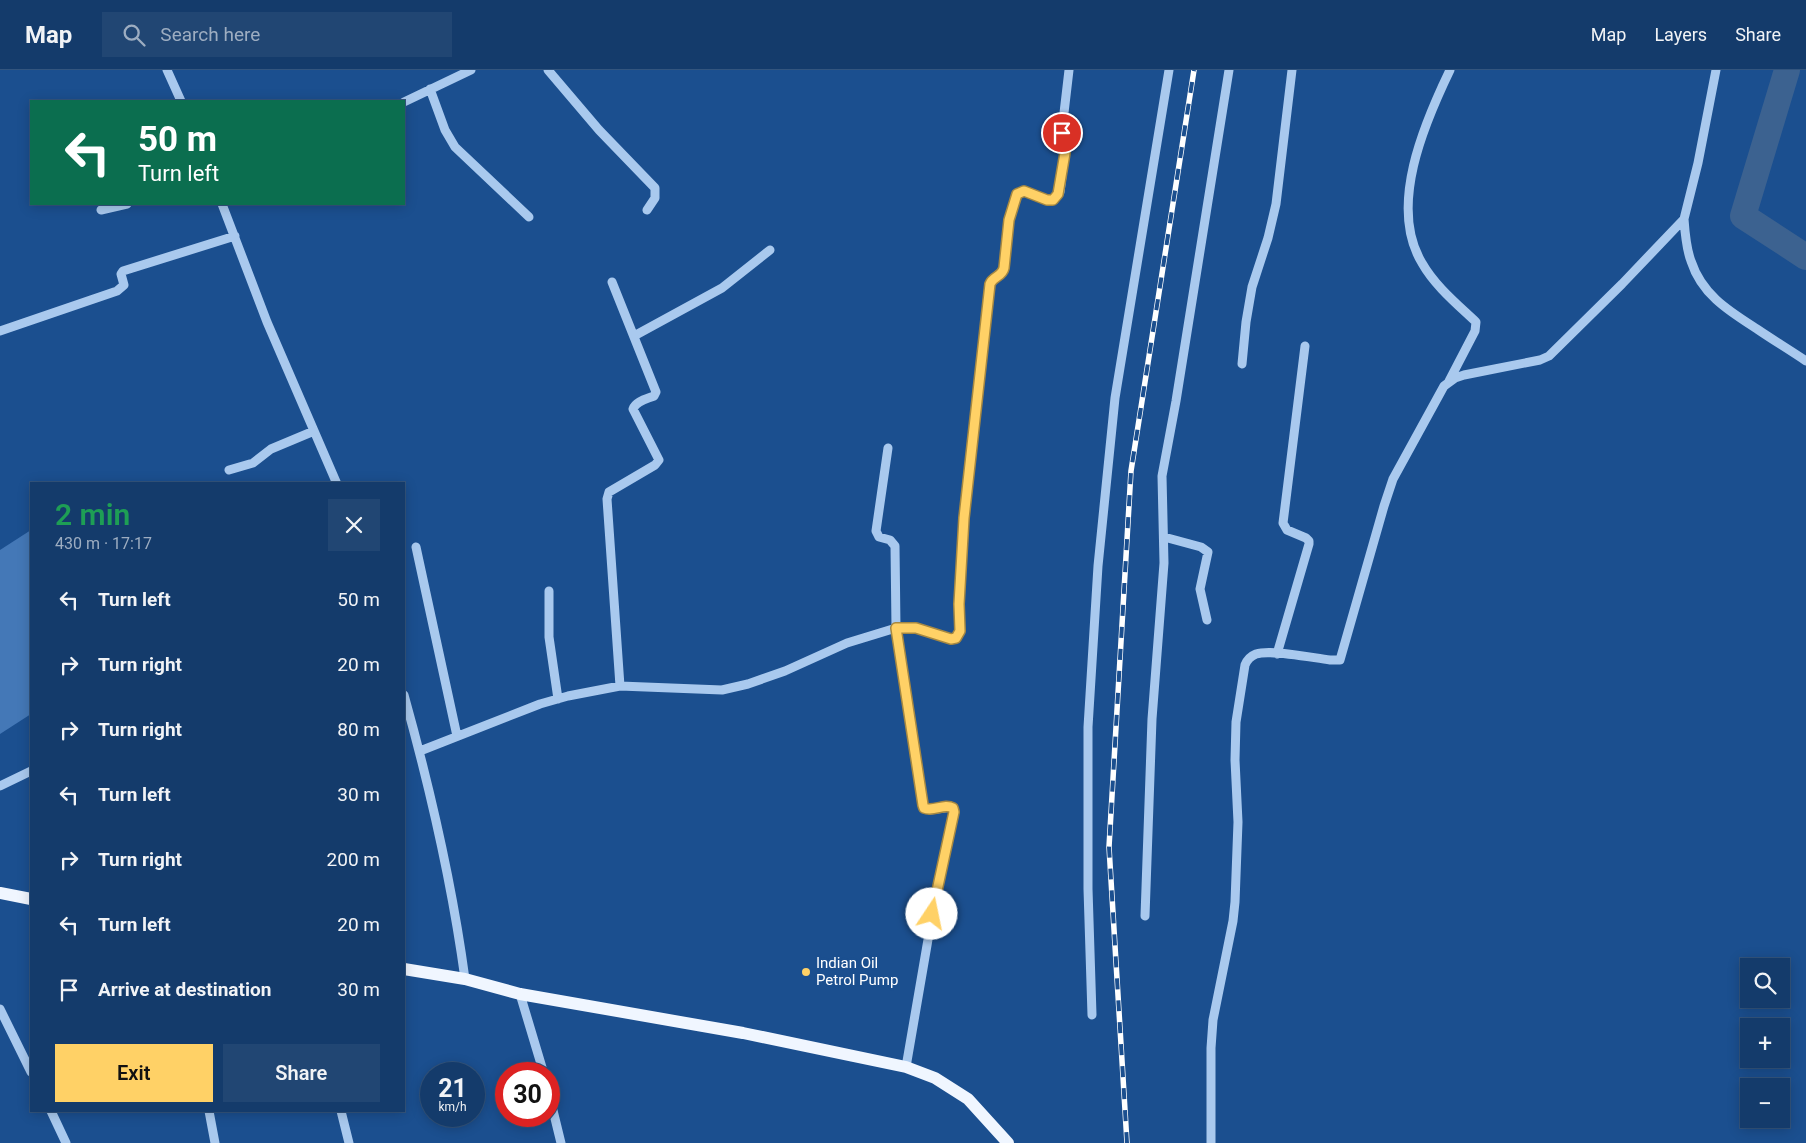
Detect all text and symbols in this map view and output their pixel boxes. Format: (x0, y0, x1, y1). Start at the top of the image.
search box (102, 12, 452, 57)
text: Map (25, 21, 72, 49)
icon: search (120, 21, 148, 49)
text: Search here (160, 23, 260, 46)
text: Map (1591, 24, 1626, 45)
text: Layers (1654, 24, 1707, 45)
text: Share (1735, 24, 1781, 45)
pin (1041, 112, 1083, 154)
text: 50 m (138, 119, 217, 160)
icon: arrive (1048, 119, 1076, 147)
icon: left (55, 120, 120, 185)
text: Turn left (138, 161, 219, 186)
text: 2 min (55, 497, 130, 532)
button: close (328, 499, 380, 551)
text: 430 m · 17:17 (55, 534, 152, 553)
icon: left (55, 586, 83, 614)
text: Turn left (98, 588, 171, 611)
text: 50 m (337, 588, 380, 611)
icon: right (55, 651, 83, 679)
text: Turn right (98, 653, 182, 676)
text: 20 m (337, 653, 380, 676)
icon: right (55, 716, 83, 744)
text: Turn right (98, 718, 182, 741)
text: 80 m (337, 718, 380, 741)
icon: left (55, 781, 83, 809)
text: Turn left (98, 783, 171, 806)
text: 30 m (337, 783, 380, 806)
icon: right (55, 846, 83, 874)
text: Turn right (98, 848, 182, 871)
text: 200 m (327, 848, 380, 871)
position arrow (905, 887, 957, 939)
icon: left (55, 911, 83, 939)
text: Turn left (98, 913, 171, 936)
text: 20 m (337, 913, 380, 936)
place label: Indian Oil Petrol Pump (816, 954, 898, 989)
map controls (1740, 958, 1790, 1128)
button: search (1740, 958, 1790, 1008)
marker: Indian Oil Petrol Pump (800, 966, 812, 978)
icon: arrive (55, 976, 83, 1004)
text: Arrive at destination (98, 978, 271, 1001)
text: 30 m (337, 978, 380, 1001)
button: + (1740, 1018, 1790, 1068)
button: Exit (55, 1044, 213, 1102)
button: Share (223, 1044, 380, 1102)
speed limit sign: 30 (495, 1062, 560, 1127)
text: 21 (438, 1074, 467, 1103)
button: − (1740, 1078, 1790, 1128)
text: km/h (438, 1100, 467, 1114)

